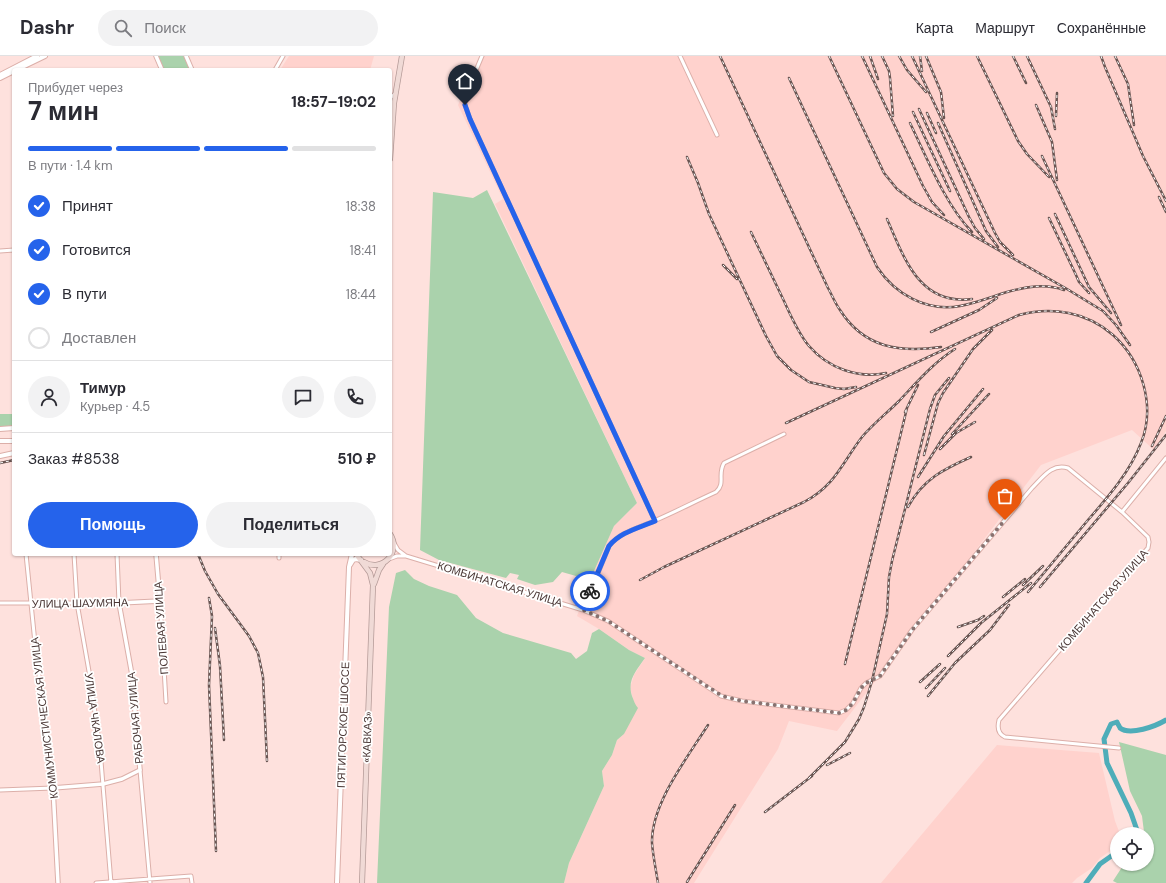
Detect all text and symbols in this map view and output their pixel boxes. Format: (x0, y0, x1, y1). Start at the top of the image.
search box (98, 10, 378, 46)
text: Dashr (20, 15, 74, 40)
icon: search (112, 17, 134, 39)
text: Поиск (144, 18, 186, 38)
text: Карта (916, 19, 953, 37)
text: Маршрут (975, 19, 1035, 37)
text: Сохранённые (1057, 19, 1146, 37)
pin (448, 64, 482, 105)
icon: home (454, 70, 476, 92)
text: Прибудет через (28, 79, 123, 96)
text: 18:57–19:02 (291, 92, 376, 112)
text: 7 мин (28, 94, 99, 128)
text: В пути · 1.4 km (28, 157, 113, 174)
icon: check (28, 195, 50, 217)
text: Принят (62, 196, 113, 216)
text: 18:38 (346, 198, 376, 215)
icon: check (28, 239, 50, 261)
text: Готовится (62, 240, 131, 260)
text: 18:41 (349, 242, 376, 259)
icon: check (28, 283, 50, 305)
text: В пути (62, 284, 107, 304)
text: 18:44 (346, 286, 376, 303)
text: Доставлен (62, 328, 136, 348)
button: person (28, 376, 70, 418)
button: chat (282, 376, 324, 418)
button: phone (334, 376, 376, 418)
text: Тимур (80, 378, 126, 398)
text: Курьер · 4.5 (80, 398, 150, 415)
text: Заказ #8538 (28, 449, 120, 469)
text: 510 ₽ (337, 449, 376, 469)
pin (988, 479, 1022, 520)
icon: bag (994, 485, 1016, 507)
button: Помощь (28, 502, 198, 548)
button: Поделиться (206, 502, 376, 548)
street label: КОМБИНАТСКАЯ УЛИЦА (1055, 546, 1151, 654)
street label: КОМБИНАТСКАЯ УЛИЦА (436, 558, 565, 610)
courier (570, 571, 610, 611)
street label: ПОЛЕВАЯ УЛИЦА (151, 580, 171, 675)
icon: bike (579, 580, 601, 602)
street label: УЛИЦА ШАУМЯНА (32, 595, 129, 611)
street label: КОММУНИСТИЧЕСКАЯ УЛИЦА (27, 636, 61, 800)
street label: ПЯТИГОРСКОЕ ШОССЕ (334, 662, 352, 788)
street label: РАБОЧАЯ УЛИЦА (124, 671, 146, 764)
street label: УЛИЦА ЧКАЛОВА (82, 672, 108, 765)
street label: «КАВКАЗ» (359, 711, 375, 763)
map controls (1110, 827, 1154, 871)
button: locate (1110, 827, 1154, 871)

